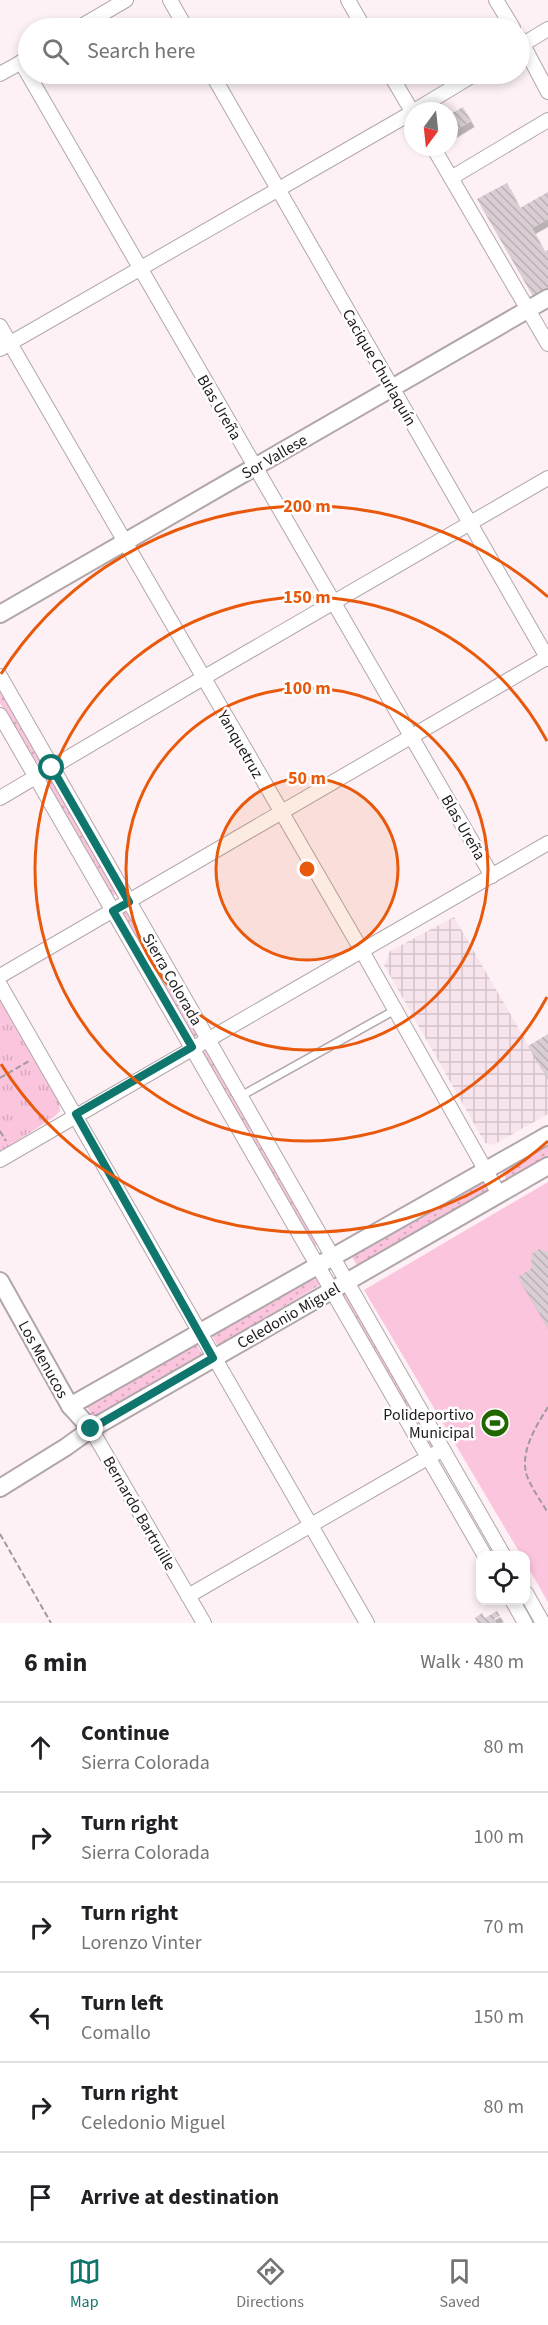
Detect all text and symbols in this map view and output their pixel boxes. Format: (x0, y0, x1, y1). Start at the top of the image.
search box (18, 18, 530, 84)
icon: search (39, 35, 72, 68)
text: Search here (87, 35, 195, 67)
north arrow (404, 102, 458, 156)
street label: Cacique Churlaquín (337, 305, 422, 430)
street label: Blas Ureña (192, 371, 247, 444)
street label: Sor Vallese (238, 429, 312, 485)
text: 200 m (283, 494, 331, 519)
text: 150 m (283, 585, 331, 610)
text: 100 m (283, 676, 331, 701)
street label: Yanquetruz (211, 706, 269, 783)
route start (38, 754, 64, 780)
text: 50 m (288, 766, 326, 791)
street label: Blas Ureña (436, 791, 491, 864)
centre of rings (297, 859, 317, 879)
street label: Sierra Colorada (137, 929, 207, 1030)
street label: Celedonio Miguel (233, 1277, 344, 1354)
street label: Los Menucos (13, 1317, 74, 1402)
place label: Polideportivo Municipal (383, 1404, 474, 1444)
sports icon: Polideportivo Municipal (479, 1407, 511, 1439)
route end (77, 1415, 103, 1441)
street label: Bernardo Bartruille (97, 1452, 181, 1575)
map controls (476, 1551, 530, 1605)
button: locate (476, 1551, 530, 1605)
text: 6 min (24, 1644, 87, 1681)
text: Walk · 480 m (420, 1648, 524, 1676)
text: Continue (81, 1717, 170, 1749)
icon: ahead (24, 1731, 57, 1764)
text: 80 m (484, 1733, 524, 1761)
text: Sierra Colorada (81, 1749, 210, 1777)
text: Turn right (81, 1807, 178, 1839)
icon: right (24, 1821, 57, 1854)
text: 100 m (474, 1823, 524, 1851)
text: Sierra Colorada (81, 1839, 210, 1867)
text: Turn right (81, 1897, 178, 1929)
icon: right (24, 1911, 57, 1944)
text: 70 m (484, 1913, 524, 1941)
text: Lorenzo Vinter (81, 1929, 202, 1957)
text: Turn left (81, 1987, 163, 2019)
icon: left (24, 2001, 57, 2034)
text: 150 m (474, 2003, 524, 2031)
text: Comallo (81, 2019, 151, 2047)
text: Turn right (81, 2077, 178, 2109)
icon: right (24, 2091, 57, 2124)
text: 80 m (484, 2093, 524, 2121)
text: Celedonio Miguel (81, 2109, 225, 2137)
icon: arrive (24, 2181, 57, 2214)
text: Arrive at destination (81, 2181, 279, 2213)
tab: Map (68, 2255, 101, 2313)
tab: Directions (236, 2255, 304, 2313)
tab: Saved (439, 2255, 480, 2313)

